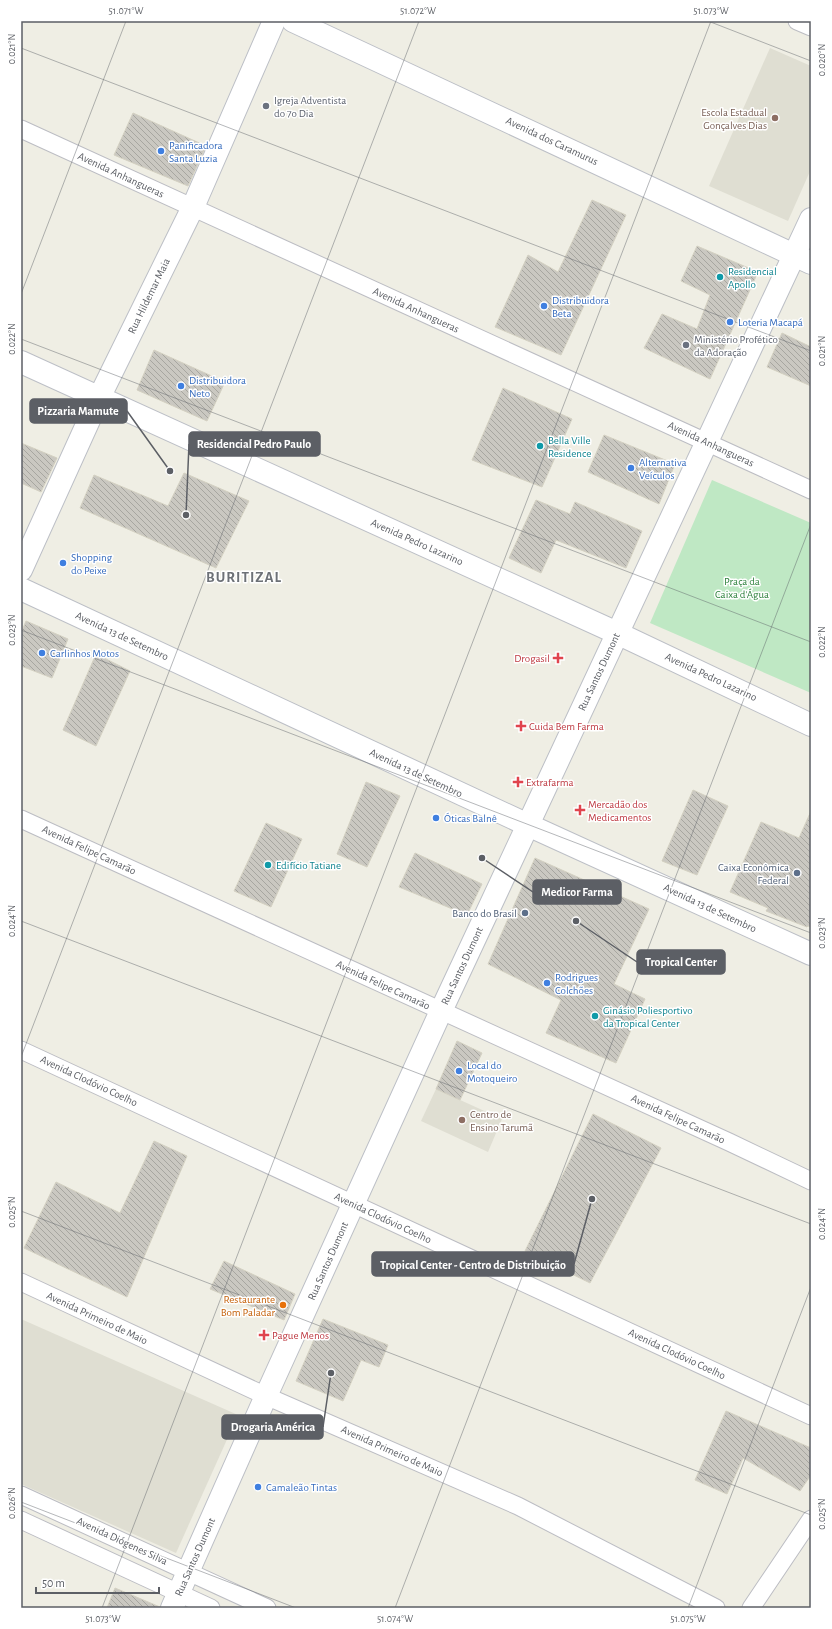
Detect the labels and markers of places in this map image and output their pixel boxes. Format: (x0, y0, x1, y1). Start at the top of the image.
place label: Igreja Adventista do 7o Dia (274, 95, 346, 119)
marker: Igreja Adventista do 7o Dia (261, 101, 271, 111)
place label: Escola Estadual Gonçalves Dias (701, 107, 767, 131)
marker: Escola Estadual Gonçalves Dias (770, 113, 780, 123)
place label: Panificadora Santa Luzia (169, 140, 223, 164)
marker: Panificadora Santa Luzia (156, 146, 166, 156)
place label: Residencial Apollo (728, 266, 777, 290)
marker: Residencial Apollo (715, 272, 725, 282)
place label: Distribuidora Beta (552, 295, 609, 319)
marker: Distribuidora Beta (539, 301, 549, 311)
marker: Loteria Macapá (725, 317, 735, 327)
place label: Loteria Macapá (738, 317, 803, 328)
place label: Ministério Profético da Adoração (694, 334, 778, 358)
marker: Ministério Profético da Adoração (681, 340, 691, 350)
place label: Distribuidora Neto (189, 375, 246, 399)
marker: Distribuidora Neto (176, 381, 186, 391)
callout: Pizzaria Mamute (30, 399, 127, 423)
callout: Residencial Pedro Paulo (189, 432, 320, 456)
place label: Bella Ville Residence (548, 435, 591, 459)
marker: Bella Ville Residence (535, 441, 545, 451)
place label: Alternativa Veículos (639, 457, 687, 481)
marker: Alternativa Veículos (626, 463, 636, 473)
place label: Shopping do Peixe (71, 552, 113, 576)
marker: Shopping do Peixe (58, 558, 68, 568)
marker: Carlinhos Motos (37, 648, 47, 658)
place label: Carlinhos Motos (50, 648, 119, 659)
place label: Drogasil (514, 653, 550, 664)
marker: Drogasil (553, 653, 563, 663)
marker: Cuida Bem Farma (516, 721, 526, 731)
place label: Cuida Bem Farma (529, 721, 604, 732)
marker: Extrafarma (513, 777, 523, 787)
place label: Extrafarma (526, 777, 574, 788)
place label: Mercadão dos Medicamentos (588, 799, 651, 823)
marker: Mercadão dos Medicamentos (575, 805, 585, 815)
place label: Óticas Balnê (444, 812, 497, 824)
marker: Óticas Balnê (431, 813, 441, 823)
marker: Edifício Tatiane (263, 860, 273, 870)
place label: Edifício Tatiane (276, 860, 341, 871)
place label: Caixa Econômica Federal (718, 862, 789, 886)
marker: Caixa Econômica Federal (792, 868, 802, 878)
callout: Medicor Farma (533, 880, 621, 904)
place label: Banco do Brasil (452, 908, 517, 919)
marker: Banco do Brasil (520, 908, 530, 918)
callout: Tropical Center (637, 950, 725, 974)
place label: Rodrigues Colchões (555, 972, 598, 996)
marker: Rodrigues Colchões (542, 978, 552, 988)
place label: Ginásio Poliesportivo da Tropical Center (603, 1005, 693, 1029)
marker: Ginásio Poliesportivo da Tropical Center (590, 1011, 600, 1021)
place label: Local do Motoqueiro (467, 1060, 518, 1084)
marker: Local do Motoqueiro (454, 1066, 464, 1076)
place label: Centro de Ensino Tarumã (470, 1109, 533, 1133)
marker: Centro de Ensino Tarumã (457, 1115, 467, 1125)
callout: Tropical Center - Centro de Distribuição (372, 1252, 574, 1276)
place label: Restaurante Bom Paladar (221, 1294, 275, 1318)
marker: Restaurante Bom Paladar (278, 1300, 288, 1310)
marker: Pague Menos (259, 1330, 269, 1340)
place label: Pague Menos (272, 1330, 329, 1341)
callout: Drogaria América (222, 1415, 323, 1439)
marker: Camaleão Tintas (253, 1482, 263, 1492)
place label: Camaleão Tintas (266, 1482, 337, 1493)

